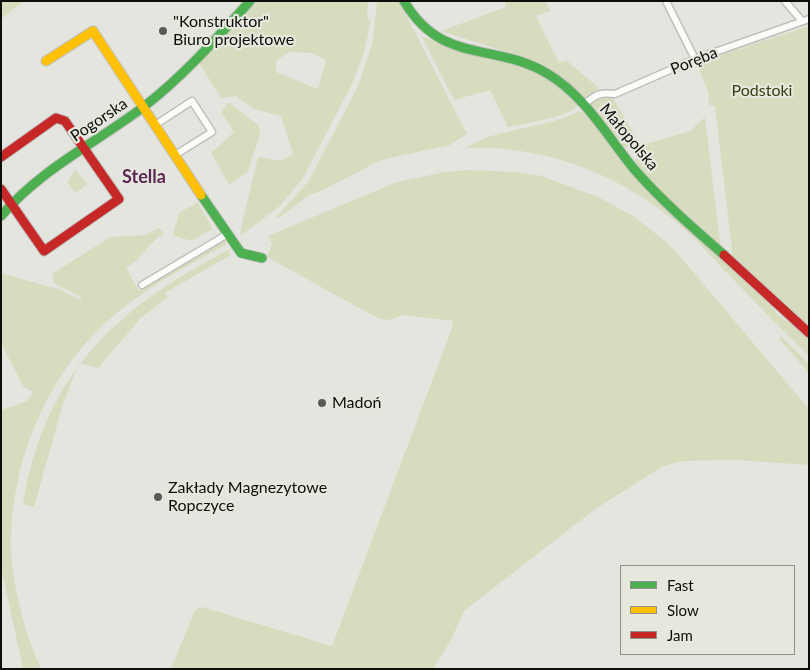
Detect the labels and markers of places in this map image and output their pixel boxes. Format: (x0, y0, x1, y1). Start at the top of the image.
place label: "Konstruktor" Biuro projektowe (173, 12, 294, 50)
marker: "Konstruktor" Biuro projektowe (157, 25, 169, 37)
place label: Madoń (332, 393, 382, 413)
marker: Madoń (316, 397, 328, 409)
place label: Zakłady Magnezytowe Ropczyce (168, 478, 327, 516)
marker: Zakłady Magnezytowe Ropczyce (152, 491, 164, 503)

